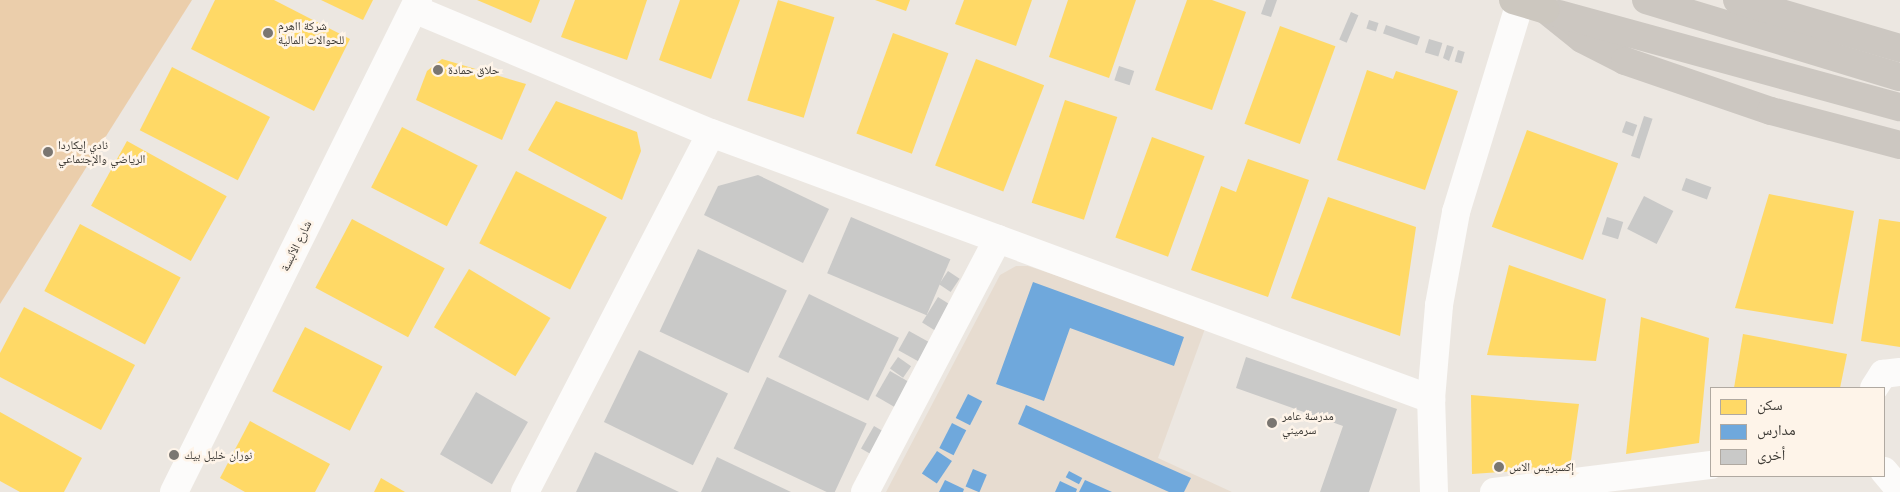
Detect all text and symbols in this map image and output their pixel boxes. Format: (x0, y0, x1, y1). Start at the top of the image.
place label: شركة ااهرم للحوالات المالية (278, 19, 344, 47)
marker: شركة ااهرم للحوالات المالية (262, 27, 274, 39)
place label: حلاق حمادة (448, 63, 499, 77)
marker: حلاق حمادة (432, 64, 444, 76)
place label: نادي إيكاردا الرياضي والإجتماعي (58, 138, 145, 166)
marker: نادي إيكاردا الرياضي والإجتماعي (42, 146, 54, 158)
street label: شارع الألبسة (278, 218, 314, 274)
legend (1710, 387, 1885, 477)
text: سكن (1757, 395, 1783, 414)
place label: مدرسة عامر سرميني (1282, 409, 1334, 437)
marker: مدرسة عامر سرميني (1266, 417, 1278, 429)
text: مدارس (1757, 420, 1796, 439)
text: أخرى (1757, 445, 1785, 464)
place label: نوران خليل بيك (184, 448, 252, 462)
marker: نوران خليل بيك (168, 449, 180, 461)
place label: إكسبريس الاس (1509, 460, 1574, 474)
marker: إكسبريس الاس (1493, 461, 1505, 473)

